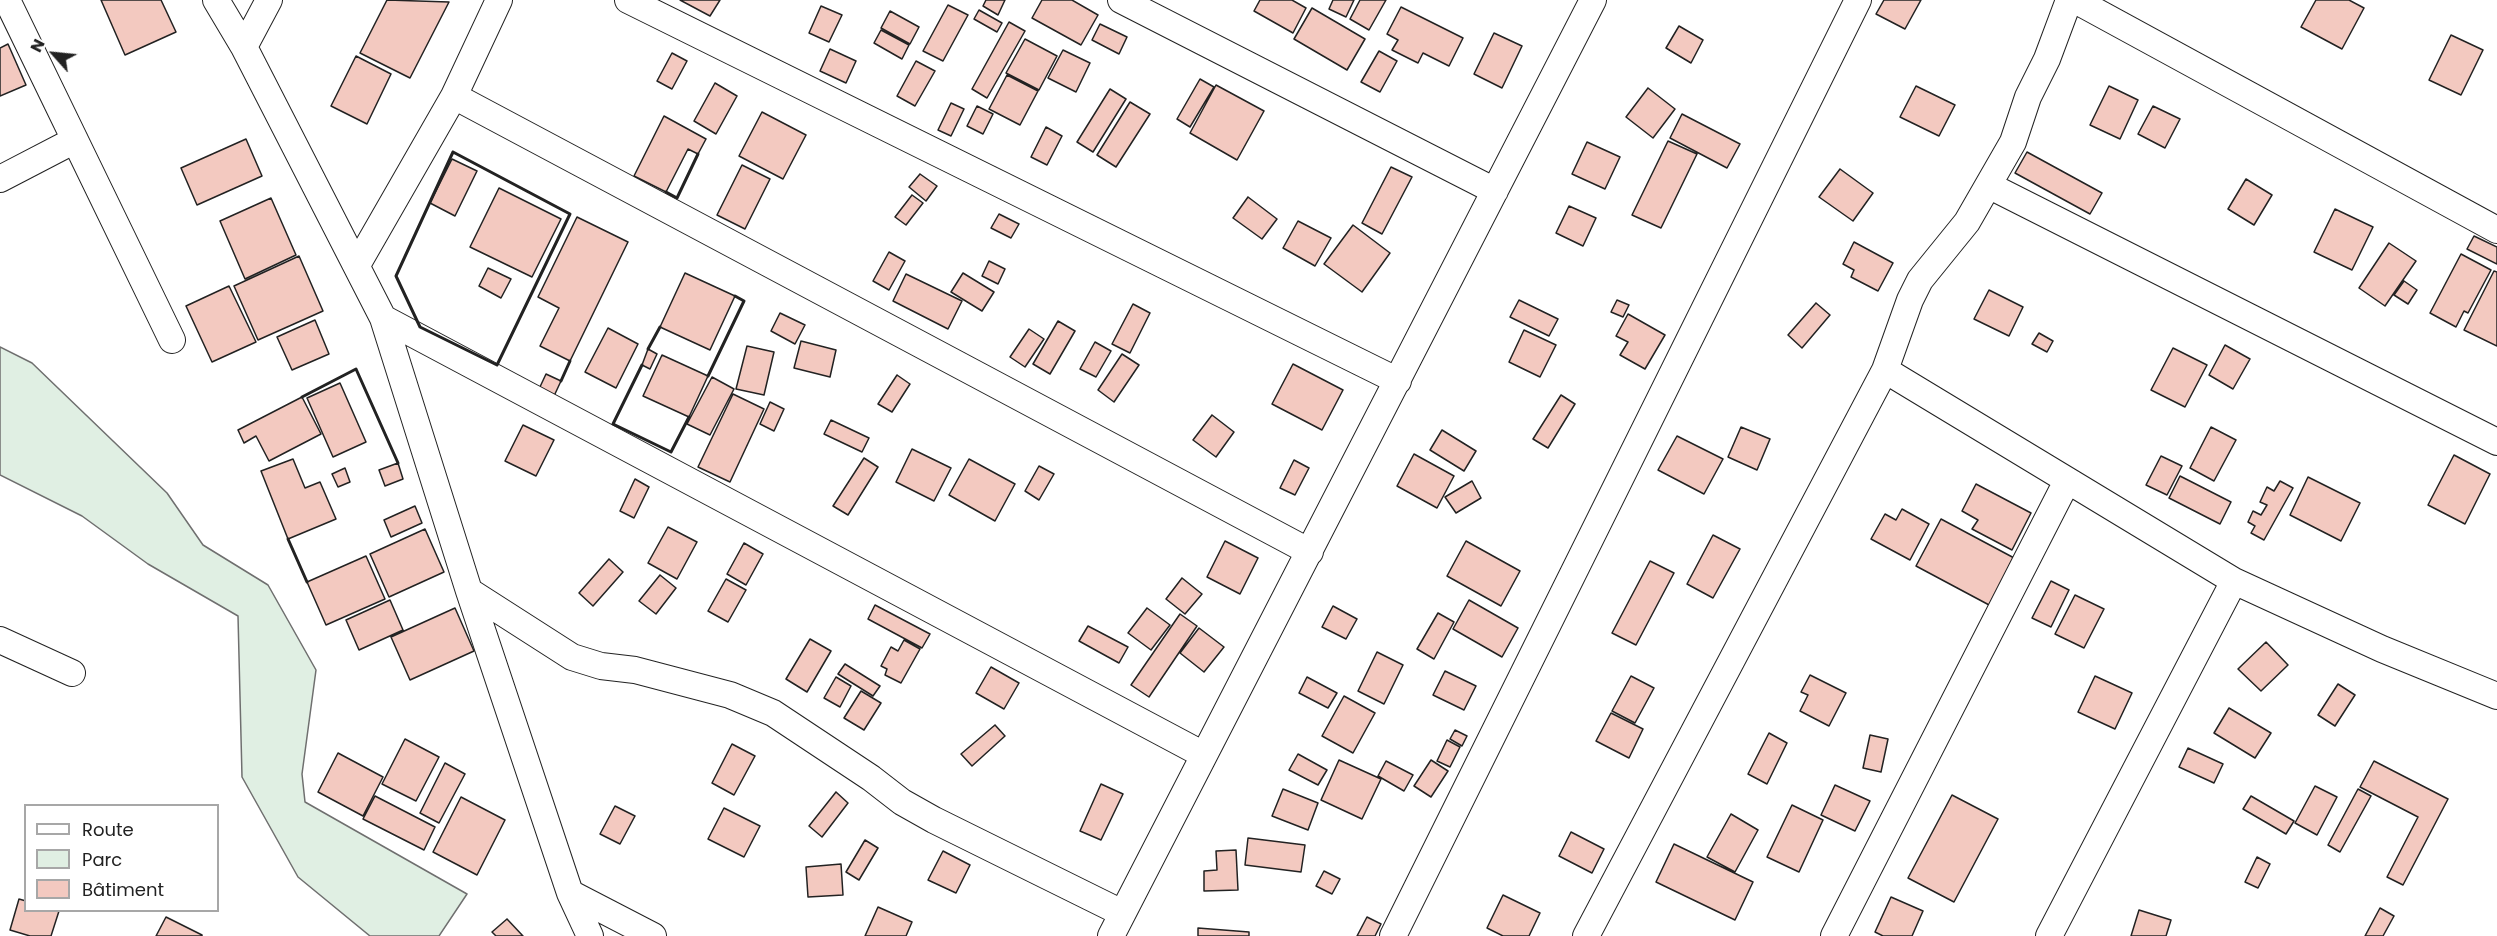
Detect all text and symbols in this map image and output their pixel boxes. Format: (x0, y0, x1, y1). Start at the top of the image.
north arrow (24, 24, 84, 84)
text: N (25, 35, 50, 56)
legend (24, 804, 219, 912)
text: Route (82, 817, 134, 842)
text: Parc (82, 847, 122, 872)
text: Bâtiment (82, 877, 164, 902)

